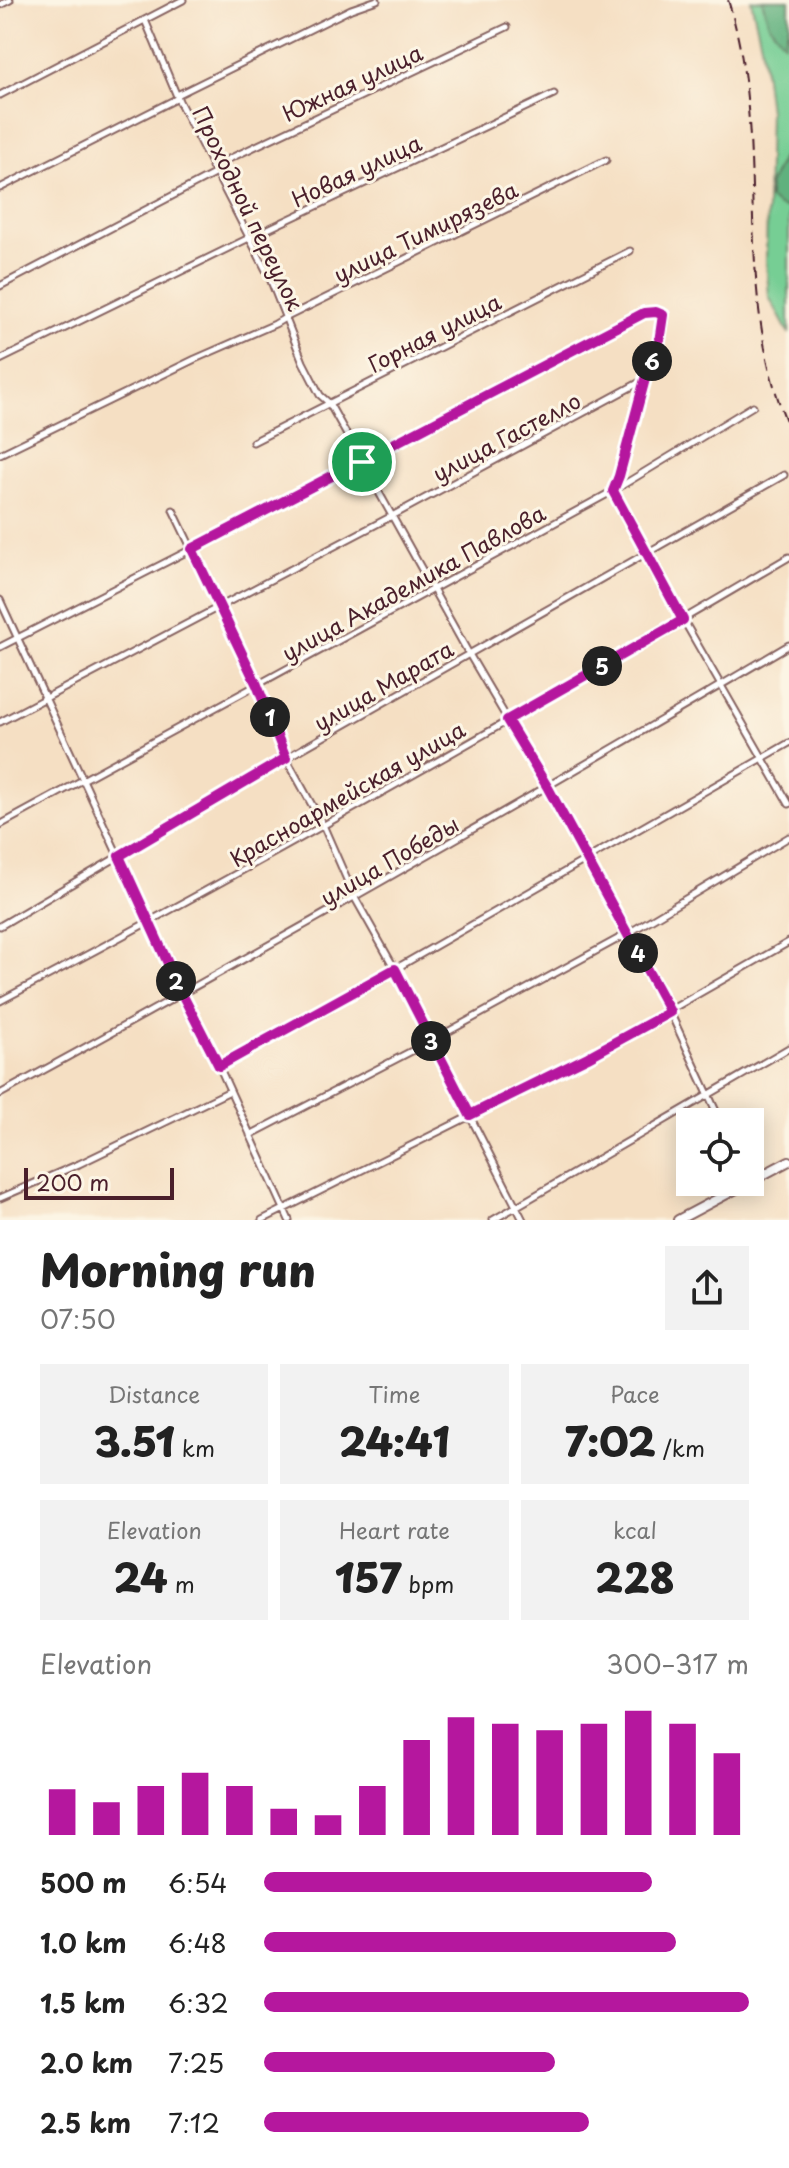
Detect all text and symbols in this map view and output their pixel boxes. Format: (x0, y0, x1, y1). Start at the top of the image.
street label: Южная улица (276, 35, 428, 129)
street label: Проходной переулок (185, 100, 313, 317)
street label: Новая улица (286, 125, 427, 215)
street label: улица Тимирязева (327, 172, 523, 290)
street label: Горная улица (362, 284, 506, 380)
pin: 6 (632, 341, 672, 381)
text: 6 (644, 344, 660, 377)
street label: улица Гастелло (426, 383, 586, 489)
pin (328, 428, 396, 496)
icon: arrive (340, 440, 384, 484)
street label: улица Академика Павлова (275, 495, 551, 668)
street label: улица Марата (307, 632, 459, 738)
pin: 5 (582, 646, 622, 686)
text: 5 (595, 649, 609, 682)
pin: 1 (250, 697, 290, 737)
text: 1 (265, 700, 275, 733)
street label: Красноармейская улица (223, 712, 471, 874)
street label: улица Победы (314, 807, 464, 913)
pin: 4 (618, 933, 658, 973)
text: 4 (631, 936, 645, 969)
pin: 2 (156, 961, 196, 1001)
text: 2 (168, 964, 184, 997)
pin: 3 (411, 1021, 451, 1061)
text: 3 (424, 1024, 438, 1057)
map controls (676, 1108, 764, 1196)
button: locate (676, 1108, 764, 1196)
scale bar (24, 1164, 174, 1200)
text: 200 m (36, 1165, 109, 1198)
text: Morning run (40, 1236, 316, 1302)
button: share (665, 1246, 749, 1330)
text: 07:50 (40, 1299, 116, 1338)
text: Distance (108, 1377, 200, 1410)
text: Time (368, 1377, 420, 1410)
text: Pace (610, 1377, 660, 1410)
text: 3.51 (93, 1410, 175, 1471)
text: 24:41 (339, 1410, 450, 1471)
text: 7:02 (565, 1410, 656, 1471)
text: km (175, 1431, 215, 1464)
text: /km (656, 1431, 705, 1464)
text: Elevation (107, 1513, 202, 1546)
text: Heart rate (339, 1513, 450, 1546)
text: kcal (613, 1513, 657, 1546)
text: 24 (114, 1546, 168, 1607)
text: 157 (335, 1546, 401, 1607)
text: 228 (595, 1546, 675, 1607)
text: m (168, 1567, 195, 1600)
text: bpm (401, 1567, 454, 1600)
text: Elevation (40, 1644, 152, 1683)
text: 300–317 m (606, 1644, 749, 1683)
text: 500 m (40, 1863, 126, 1902)
text: 6:54 (168, 1863, 228, 1902)
text: 1.0 km (40, 1923, 127, 1962)
text: 6:48 (168, 1923, 227, 1962)
text: 1.5 km (40, 1983, 126, 2022)
text: 6:32 (168, 1983, 229, 2022)
text: 2.0 km (40, 2043, 133, 2082)
text: 7:25 (168, 2043, 224, 2082)
text: 2.5 km (40, 2103, 131, 2142)
text: 7:12 (168, 2103, 220, 2142)

